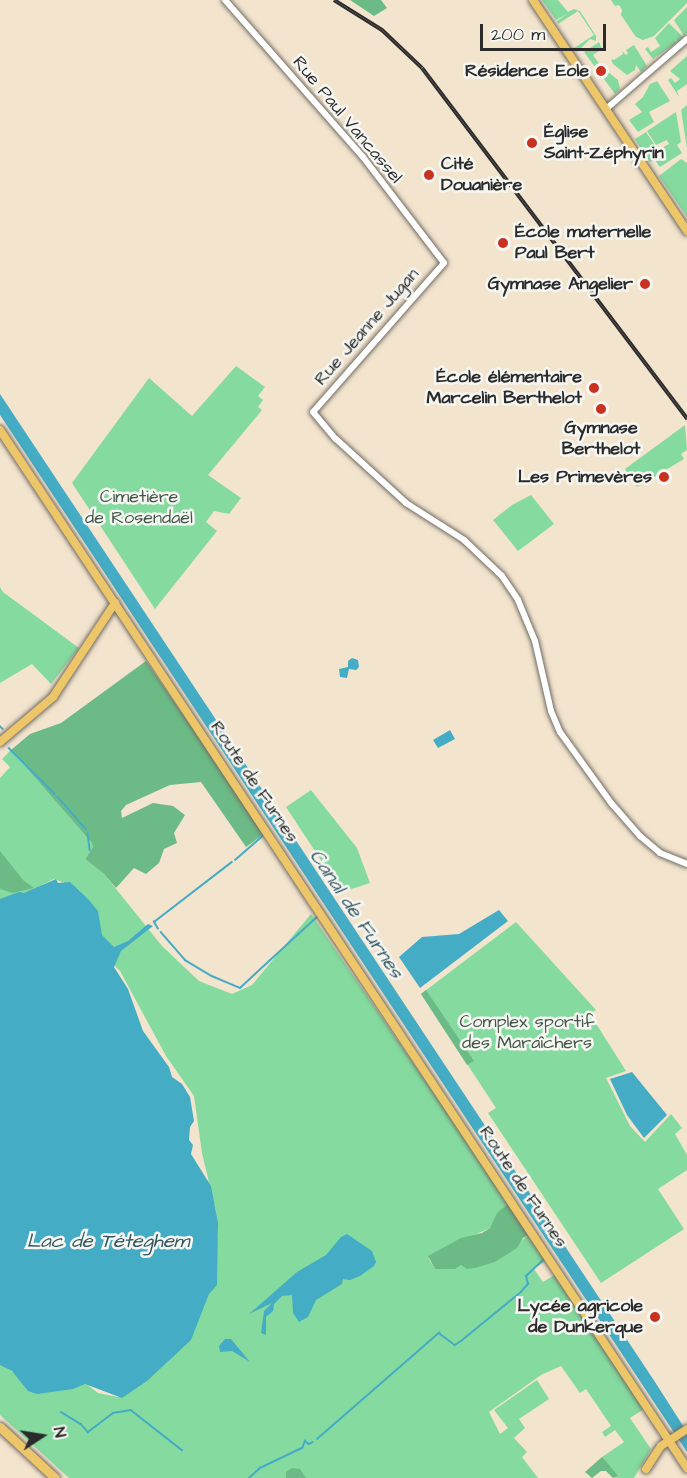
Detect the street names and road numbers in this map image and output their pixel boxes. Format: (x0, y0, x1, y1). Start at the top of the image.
street label: Rue Paul Vancassel (288, 52, 406, 188)
street label: Rue Jeanne Jugan (310, 264, 424, 390)
street label: Route de Furnes (205, 717, 303, 847)
street label: Route de Furnes (474, 1122, 572, 1252)

